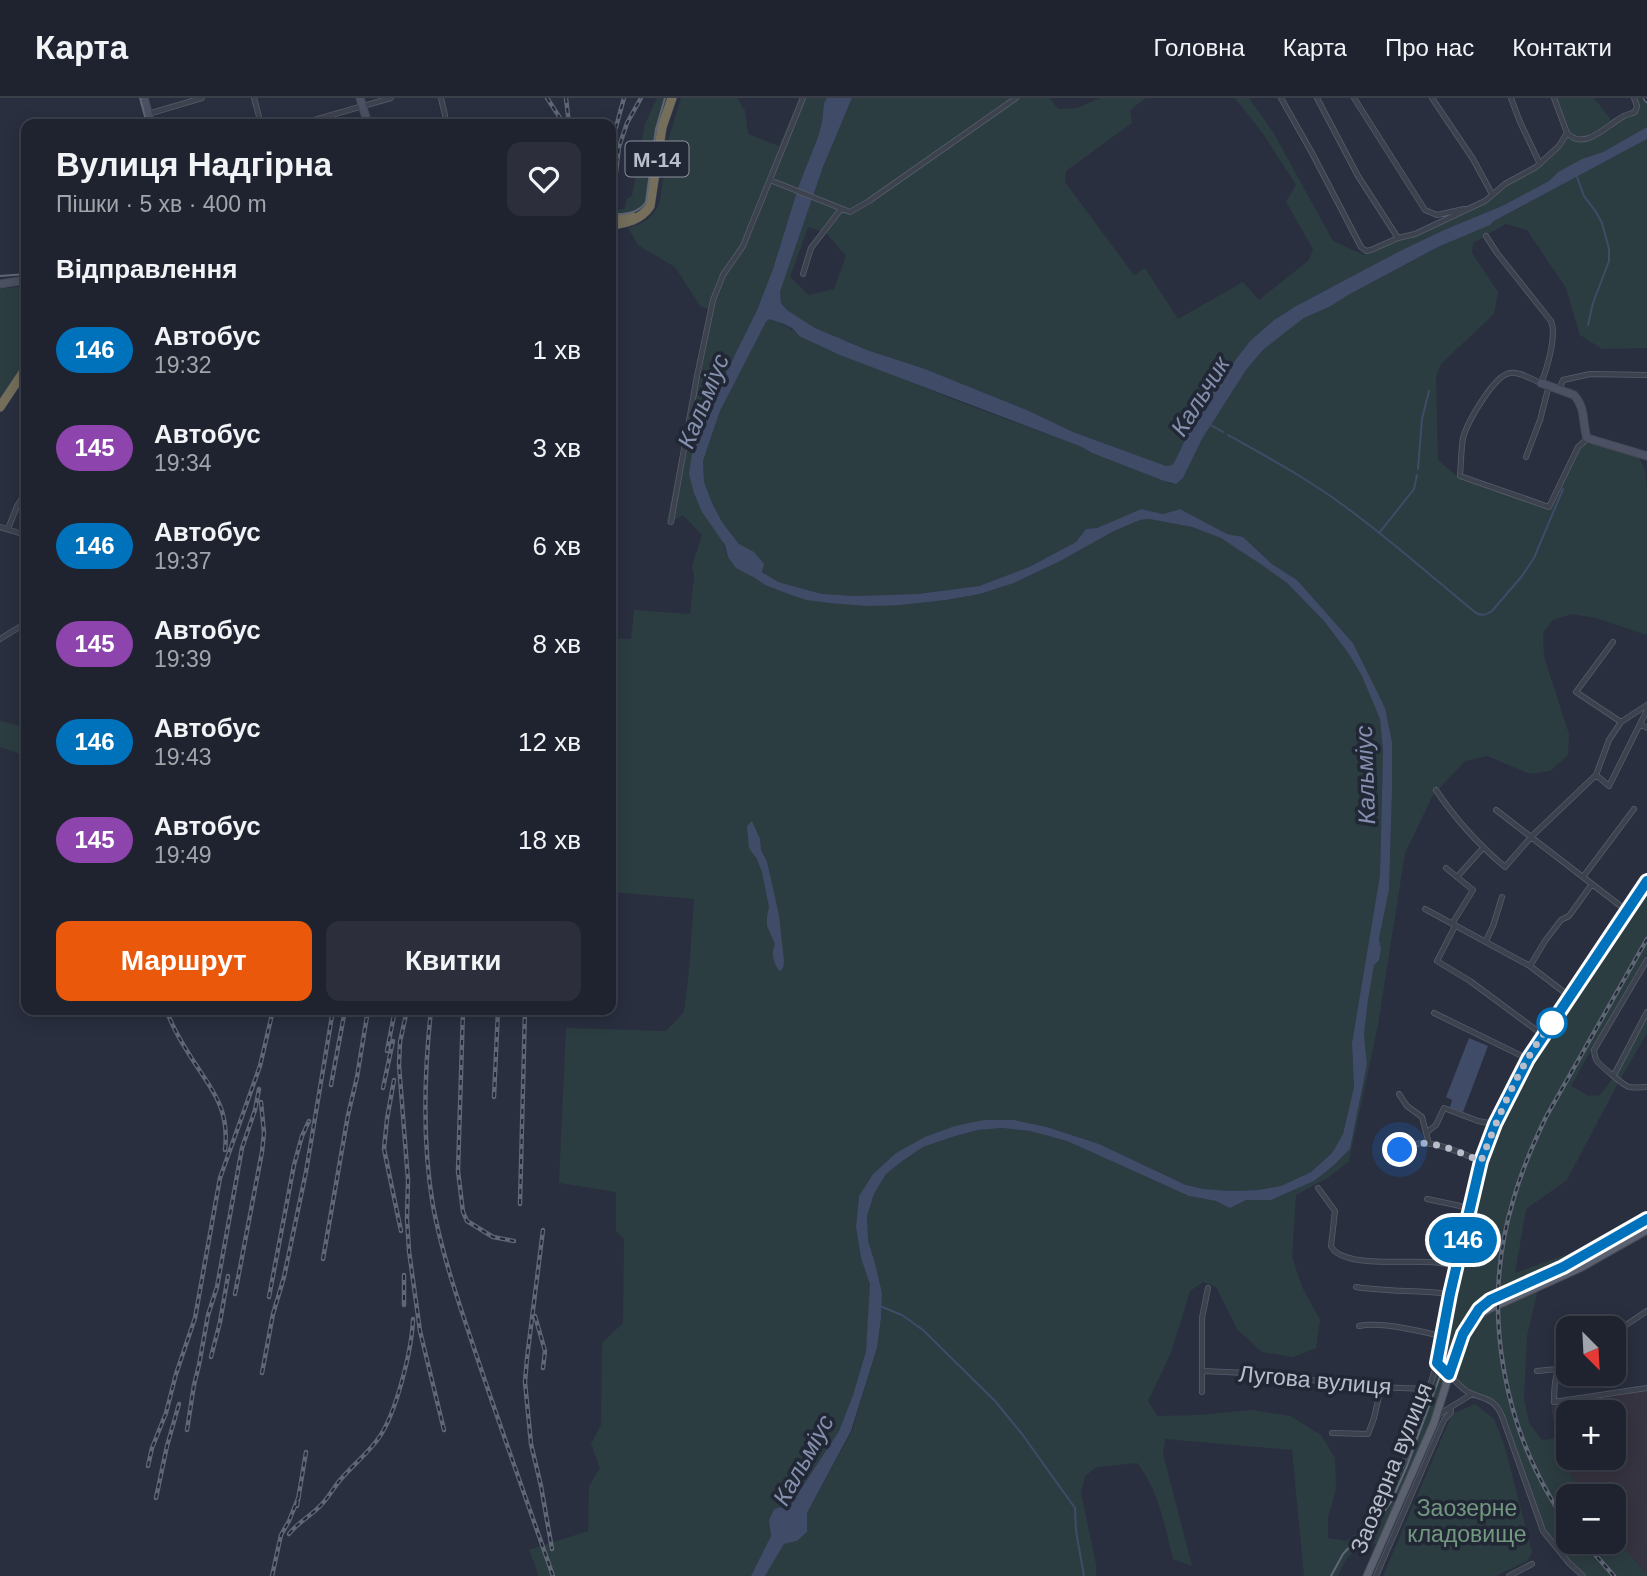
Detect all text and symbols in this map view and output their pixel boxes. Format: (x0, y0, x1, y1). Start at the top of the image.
text: Карта (35, 29, 128, 66)
text: Головна (1154, 34, 1245, 61)
text: Карта (1283, 34, 1347, 61)
text: Про нас (1385, 34, 1474, 61)
text: Контакти (1512, 34, 1612, 61)
road number: М-14 (626, 141, 688, 176)
button: heart (507, 142, 581, 216)
text: Вулиця Надгірна (56, 146, 332, 183)
text: Пішки · 5 хв · 400 m (56, 191, 267, 217)
text: Відправлення (56, 254, 237, 284)
text: Автобус (154, 321, 261, 351)
text: 1 хв (533, 335, 581, 365)
text: 146 (74, 336, 115, 363)
water label: Кальміус (672, 350, 734, 452)
water label: Кальчик (1165, 350, 1236, 441)
text: 19:32 (154, 352, 212, 378)
text: Автобус (154, 419, 261, 449)
text: 3 хв (533, 433, 581, 463)
text: 145 (74, 434, 115, 461)
text: 19:34 (154, 450, 212, 476)
text: Автобус (154, 517, 261, 547)
text: 6 хв (533, 531, 581, 561)
text: 146 (74, 532, 115, 559)
text: 19:37 (154, 548, 212, 574)
text: Автобус (154, 615, 261, 645)
text: 8 хв (533, 629, 581, 659)
text: 145 (74, 630, 115, 657)
text: 19:39 (154, 646, 212, 672)
text: Автобус (154, 713, 261, 743)
water label: Кальміус (1350, 725, 1380, 825)
text: 12 хв (518, 727, 581, 757)
text: 146 (74, 728, 115, 755)
text: 19:43 (154, 744, 212, 770)
text: Автобус (154, 811, 261, 841)
text: 18 хв (518, 825, 581, 855)
text: 145 (74, 826, 115, 853)
text: 19:49 (154, 842, 212, 868)
button: Маршрут (56, 921, 312, 1001)
button: Квитки (326, 921, 581, 1001)
unlabelled marker (1537, 1008, 1567, 1038)
your location (1382, 1132, 1417, 1167)
line badge: 146 (1423, 1217, 1503, 1263)
text: 146 (1443, 1226, 1483, 1253)
north arrow (1556, 1316, 1626, 1386)
map controls (1556, 1316, 1626, 1554)
street label: Лугова вулиця (1238, 1360, 1392, 1400)
street label: Заозерна вулиця (1345, 1379, 1437, 1557)
button: + (1556, 1400, 1626, 1470)
water label: Кальміус (767, 1410, 839, 1510)
button: − (1556, 1484, 1626, 1554)
park label: Заозерне кладовище (1407, 1495, 1527, 1547)

